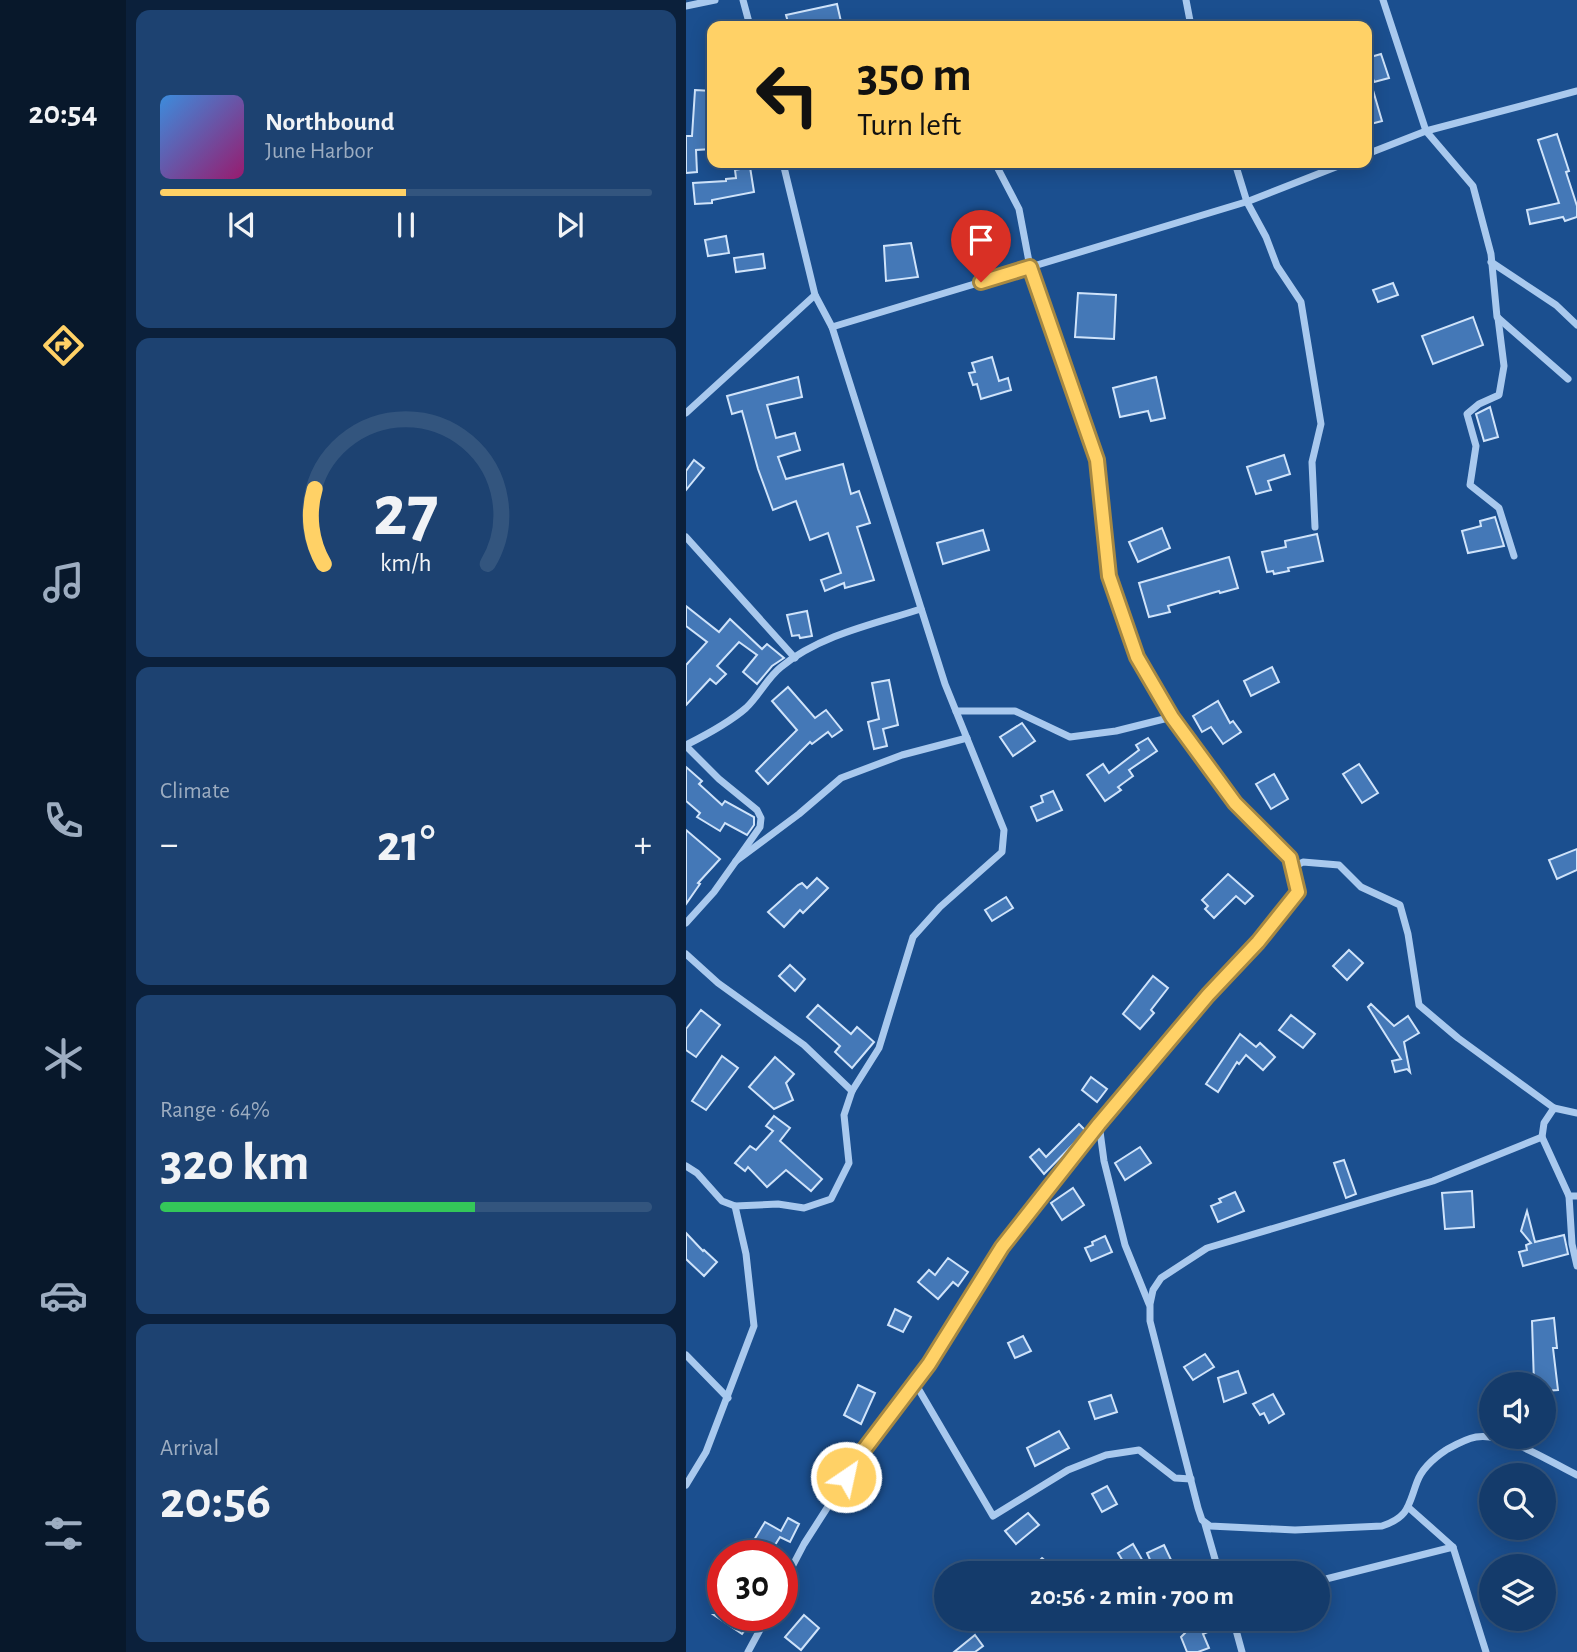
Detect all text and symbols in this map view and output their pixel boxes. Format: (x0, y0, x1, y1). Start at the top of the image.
icon: left (742, 49, 833, 140)
text: 350 m (857, 51, 972, 100)
text: 20:54 (29, 97, 98, 129)
text: Northbound (265, 109, 394, 135)
text: Turn left (857, 109, 961, 141)
text: June Harbor (265, 140, 373, 163)
icon: previous (223, 206, 261, 244)
icon: pause (387, 206, 425, 244)
icon: next (551, 206, 589, 244)
pin (951, 210, 1011, 282)
icon: arrive (962, 221, 1000, 259)
icon: directions (39, 321, 88, 370)
text: 27 (373, 476, 439, 549)
text: km/h (380, 550, 432, 575)
icon: music (39, 558, 88, 607)
text: Climate (160, 780, 230, 803)
icon: phone (39, 796, 88, 845)
text: 21° (377, 818, 435, 870)
text: − (160, 826, 178, 864)
text: + (634, 826, 652, 864)
icon: climate (39, 1034, 88, 1083)
text: Range · 64% (160, 1099, 270, 1122)
text: 320 km (160, 1137, 310, 1189)
icon: car (39, 1271, 88, 1320)
map controls (1479, 1372, 1556, 1631)
button: sound (1479, 1372, 1556, 1449)
text: Arrival (160, 1437, 219, 1460)
position arrow (809, 1440, 883, 1514)
button: search (1479, 1463, 1556, 1540)
text: 20:56 (160, 1475, 271, 1527)
icon: filters (39, 1509, 88, 1558)
speed limit sign: 30 (707, 1540, 798, 1631)
button: layers (1479, 1554, 1556, 1631)
text: 20:56 · 2 min · 700 m (1030, 1583, 1234, 1609)

